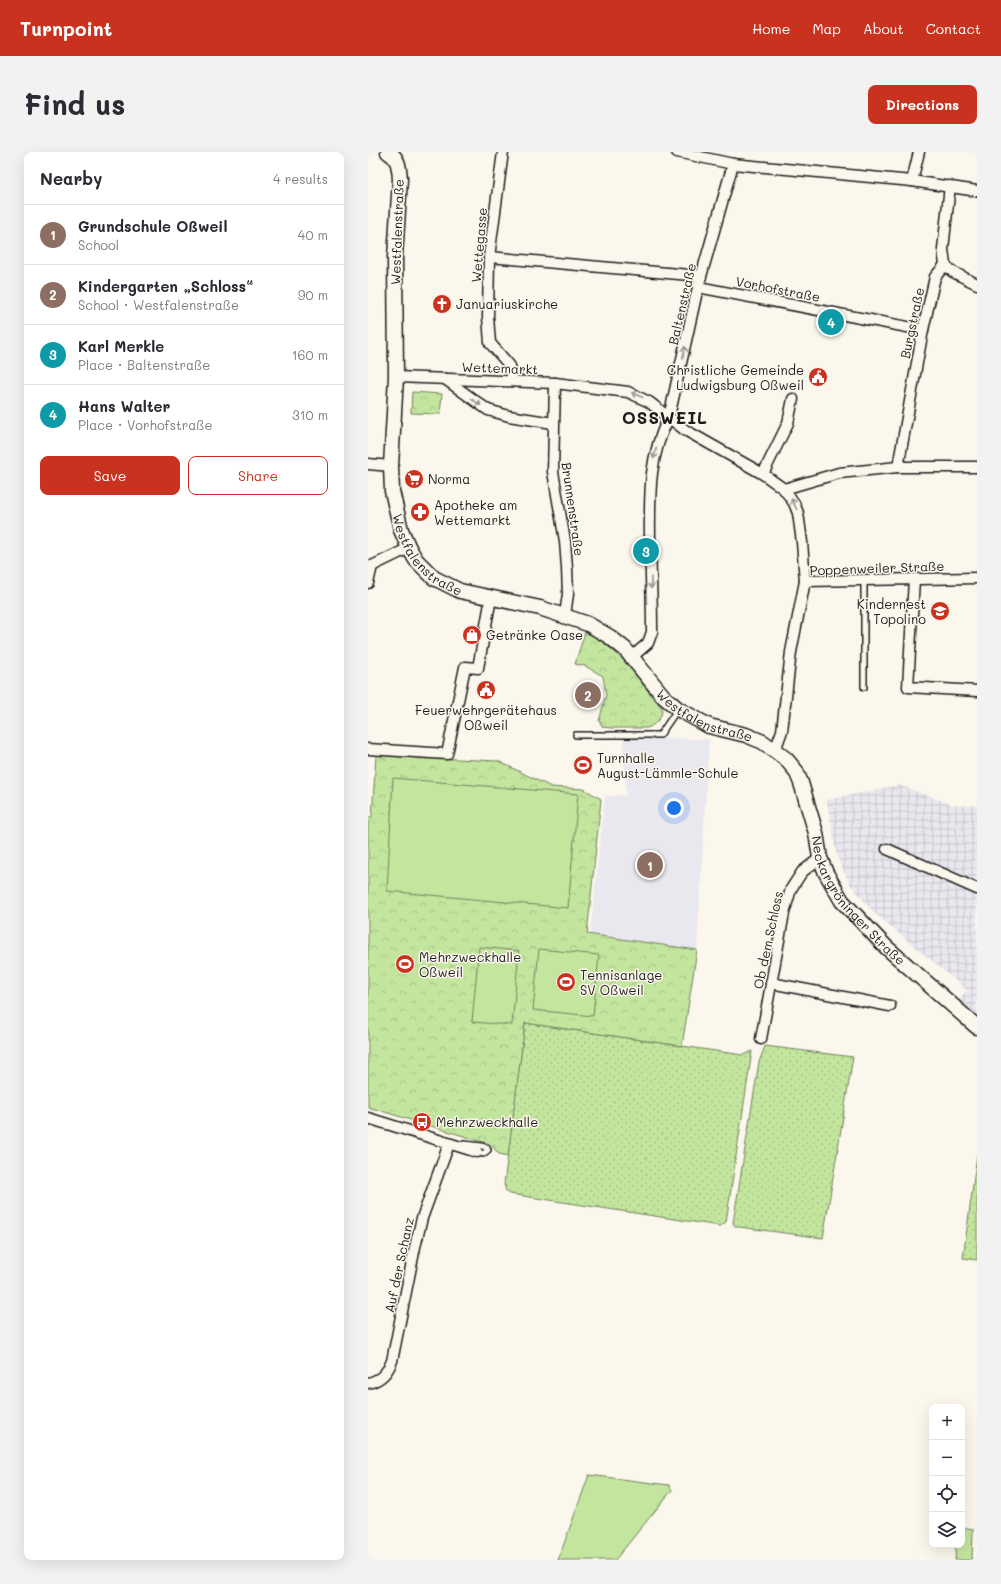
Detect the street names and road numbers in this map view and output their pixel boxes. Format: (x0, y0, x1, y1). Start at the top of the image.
street label: Westfalenstraße (386, 179, 407, 285)
street label: Wettegasse (467, 207, 490, 283)
street label: Baltenstraße (664, 261, 699, 346)
street label: Vorhofstraße (734, 272, 822, 305)
street label: Burgstraße (896, 286, 927, 360)
street label: Wettemarkt (461, 358, 539, 377)
street label: Brunnenstraße (559, 461, 588, 557)
street label: Westfalenstraße (389, 512, 465, 599)
street label: Poppenweiler Straße (809, 557, 945, 578)
street label: Westfalenstraße (653, 685, 756, 745)
street label: Neckargröninger Straße (809, 835, 909, 968)
street label: Ob dem Schloss (749, 889, 786, 990)
street label: Auf der Schanz (380, 1216, 417, 1314)

